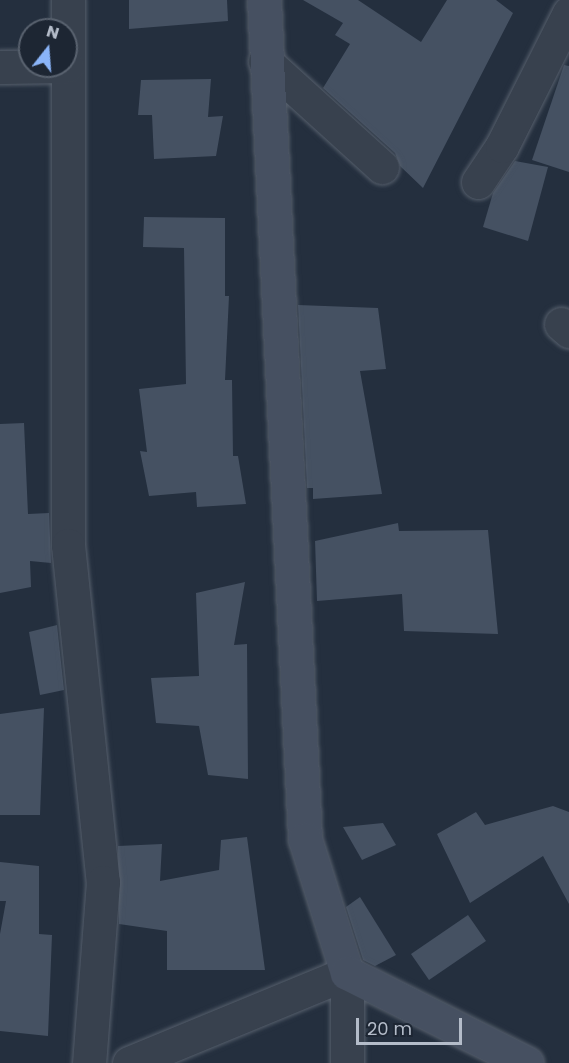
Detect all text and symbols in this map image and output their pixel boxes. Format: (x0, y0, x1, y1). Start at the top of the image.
north arrow (18, 18, 78, 78)
text: N (44, 19, 62, 45)
scale bar (359, 1006, 466, 1044)
text: 20 m (367, 1016, 412, 1041)

